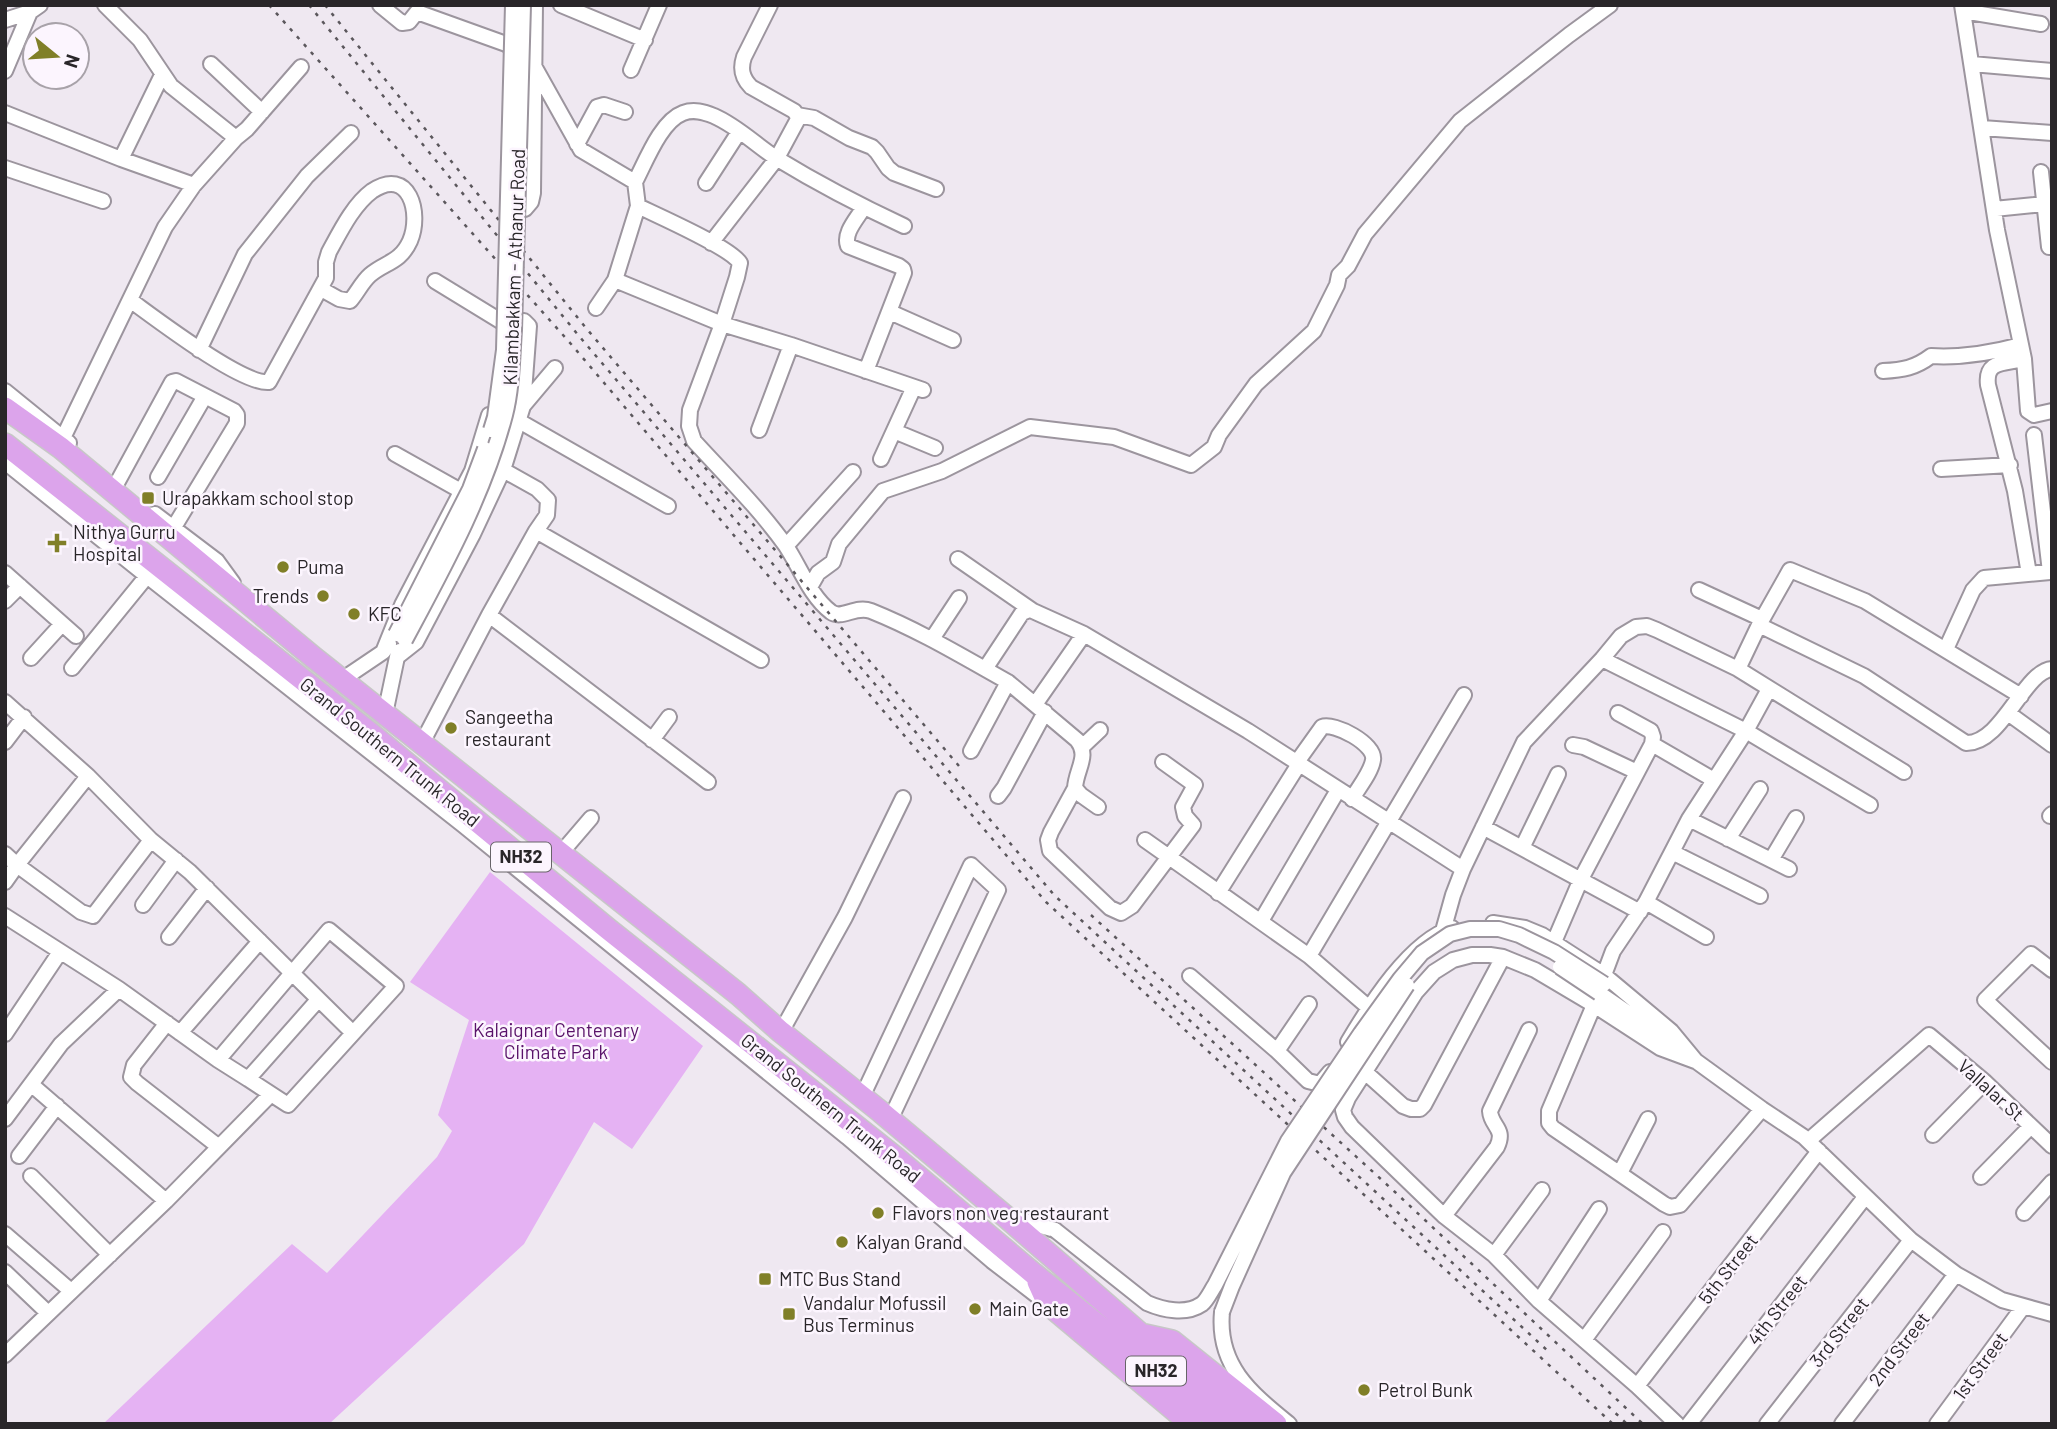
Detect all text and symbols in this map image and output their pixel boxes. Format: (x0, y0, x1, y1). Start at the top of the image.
north arrow (21, 21, 91, 91)
text: N (60, 52, 86, 71)
street label: Kilambakkam - Athanur Road (498, 148, 529, 386)
place label: Urapakkam school stop (162, 486, 354, 509)
marker: Urapakkam school stop (140, 490, 156, 506)
place label: Nithya Gurru Hospital (73, 520, 176, 565)
marker: Nithya Gurru Hospital (47, 533, 67, 553)
place label: Puma (297, 555, 344, 578)
marker: Puma (275, 559, 291, 575)
place label: Trends (253, 584, 309, 607)
marker: Trends (315, 588, 331, 604)
place label: KFC (368, 602, 402, 625)
marker: KFC (346, 606, 362, 622)
street label: Grand Southern Trunk Road (296, 672, 485, 831)
place label: Sangeetha restaurant (465, 705, 553, 750)
marker: Sangeetha restaurant (443, 720, 459, 736)
road number: NH32 (491, 842, 551, 872)
park label: Kalaignar Centenary Climate Park (473, 1018, 639, 1063)
street label: Grand Southern Trunk Road (737, 1028, 926, 1187)
street label: Vallalar St (1953, 1054, 2029, 1125)
place label: Flavors non veg restaurant (892, 1201, 1109, 1224)
marker: Flavors non veg restaurant (870, 1205, 886, 1221)
street label: 5th Street (1693, 1229, 1762, 1308)
place label: Kalyan Grand (856, 1230, 963, 1253)
marker: Kalyan Grand (834, 1234, 850, 1250)
place label: MTC Bus Stand (779, 1267, 901, 1290)
street label: 4th Street (1742, 1270, 1811, 1350)
marker: MTC Bus Stand (757, 1271, 773, 1287)
place label: Vandalur Mofussil Bus Terminus (803, 1291, 946, 1336)
street label: 3rd Street (1804, 1292, 1873, 1371)
place label: Main Gate (989, 1297, 1069, 1320)
marker: Main Gate (967, 1301, 983, 1317)
marker: Vandalur Mofussil Bus Terminus (781, 1306, 797, 1322)
street label: 2nd Street (1863, 1307, 1934, 1390)
street label: 1st Street (1947, 1327, 2012, 1404)
road number: NH32 (1126, 1356, 1186, 1386)
place label: Petrol Bunk (1378, 1378, 1473, 1401)
marker: Petrol Bunk (1356, 1382, 1372, 1398)

